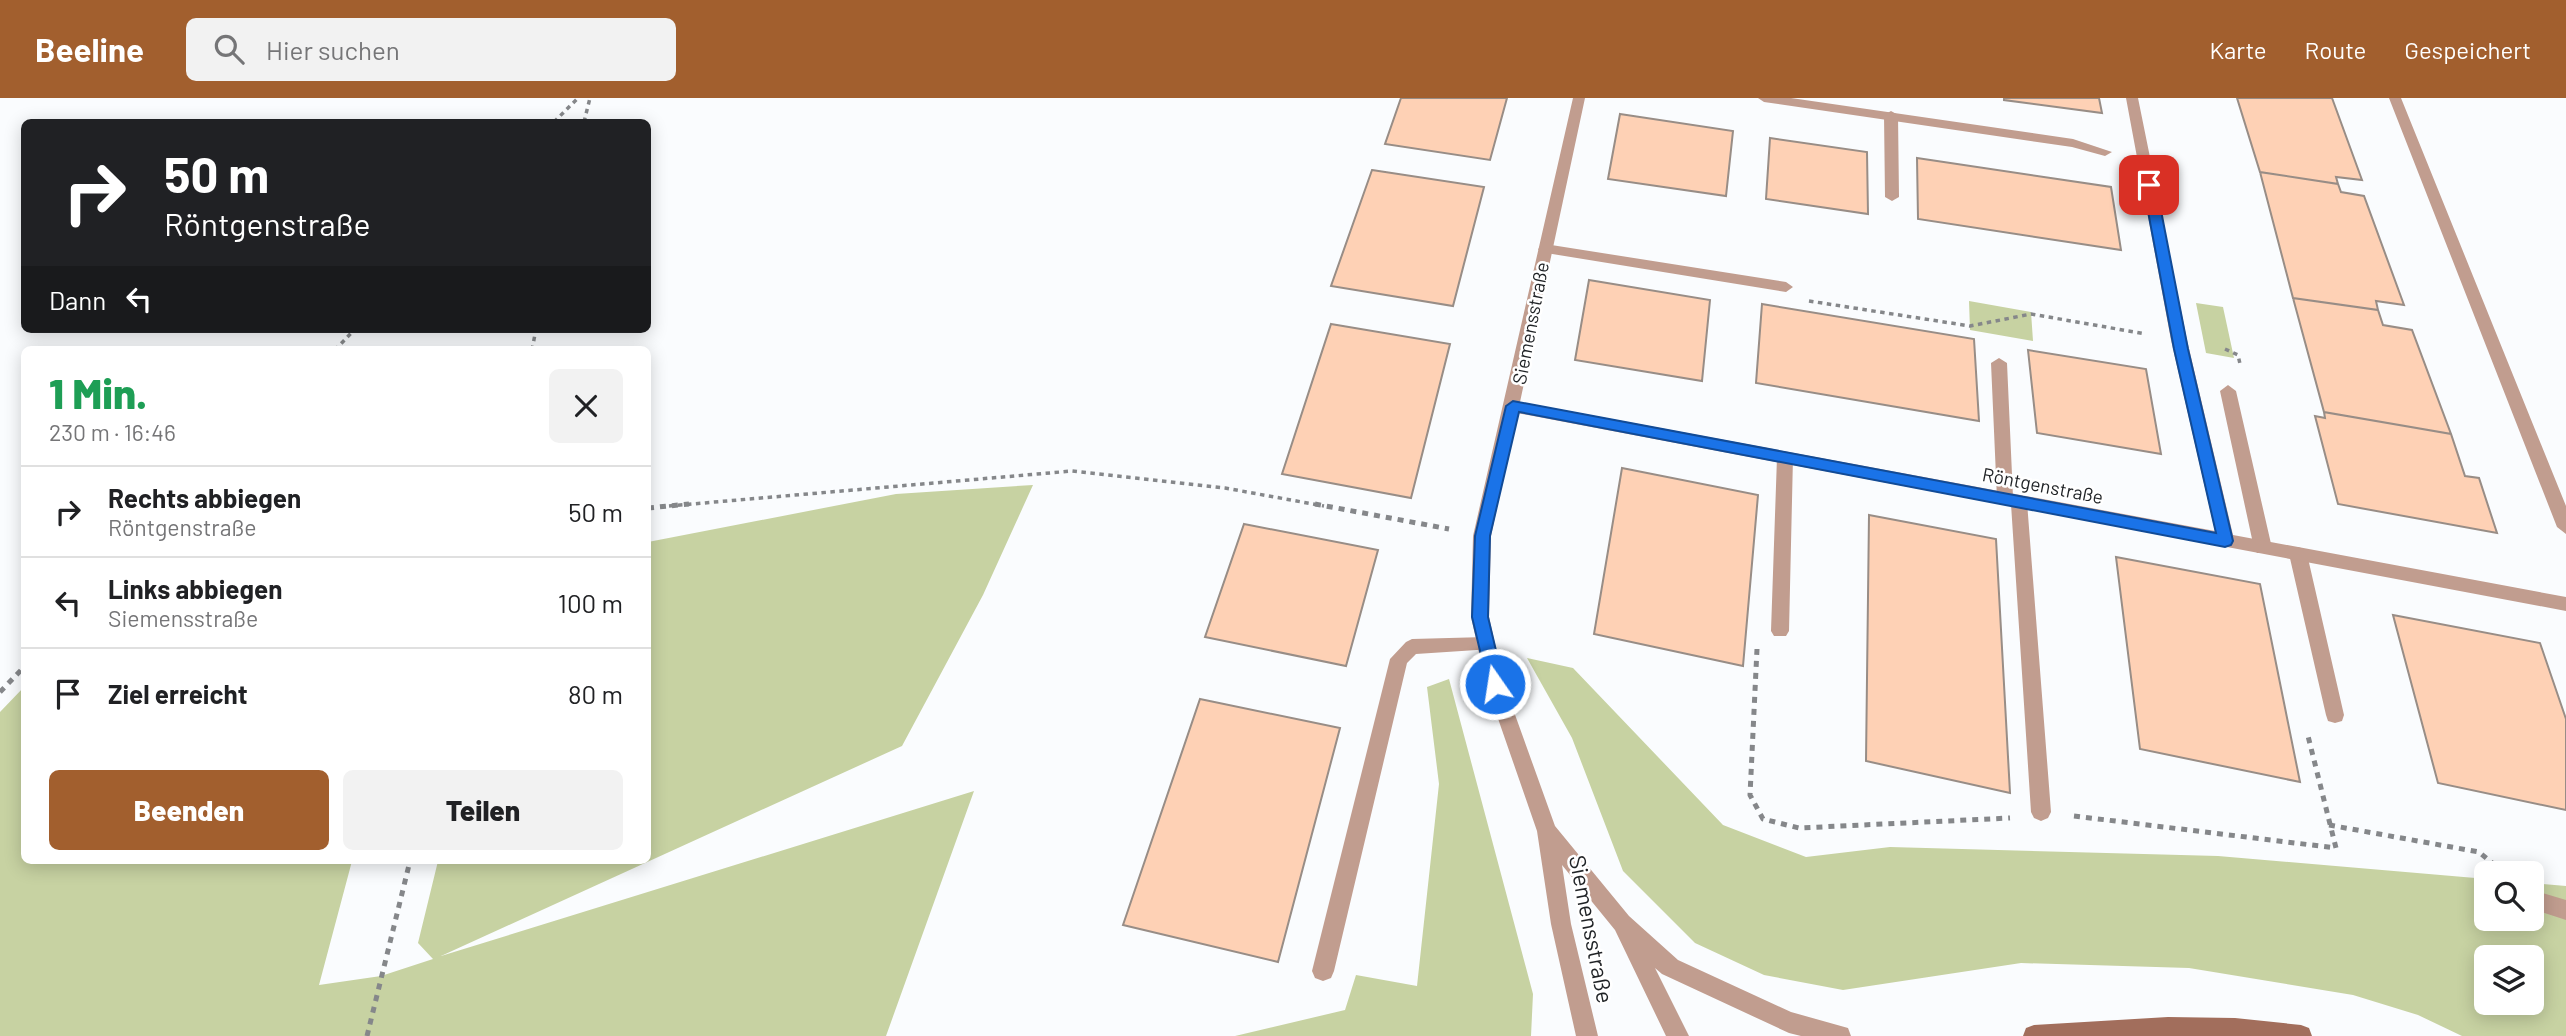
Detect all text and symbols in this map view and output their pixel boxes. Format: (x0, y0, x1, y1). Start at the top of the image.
search box (186, 18, 676, 81)
text: Beeline (35, 29, 144, 69)
icon: search (210, 30, 248, 68)
text: Hier suchen (266, 34, 400, 65)
text: Karte (2209, 35, 2267, 64)
text: Route (2305, 35, 2366, 64)
text: Gespeichert (2404, 35, 2531, 64)
text: 50 m (164, 144, 269, 203)
icon: right (49, 147, 140, 238)
pin (2119, 155, 2179, 215)
icon: arrive (2130, 166, 2168, 204)
text: Röntgenstraße (164, 204, 371, 242)
street label: Siemensstraße (1507, 260, 1553, 386)
icon: left (120, 280, 158, 318)
text: Dann (49, 284, 106, 315)
text: 1 Min. (49, 367, 147, 417)
button: close (549, 369, 623, 443)
text: 230 m · 16:46 (49, 418, 176, 446)
street label: Röntgenstraße (1981, 462, 2105, 508)
text: Rechts abbiegen (108, 482, 301, 513)
icon: right (49, 493, 87, 531)
text: 50 m (568, 496, 623, 527)
text: Röntgenstraße (108, 513, 257, 541)
text: Links abbiegen (108, 573, 282, 604)
icon: left (49, 584, 87, 622)
text: 100 m (558, 587, 623, 618)
text: Siemensstraße (108, 604, 258, 632)
position arrow (1458, 647, 1532, 721)
icon: arrive (49, 675, 87, 713)
text: Ziel erreicht (108, 678, 248, 709)
text: 80 m (568, 678, 623, 709)
button: Beenden (49, 770, 329, 850)
button: Teilen (343, 770, 623, 850)
street label: Siemensstraße (1564, 853, 1620, 1005)
map controls (2474, 861, 2544, 1015)
button: search (2474, 861, 2544, 931)
button: layers (2474, 945, 2544, 1015)

